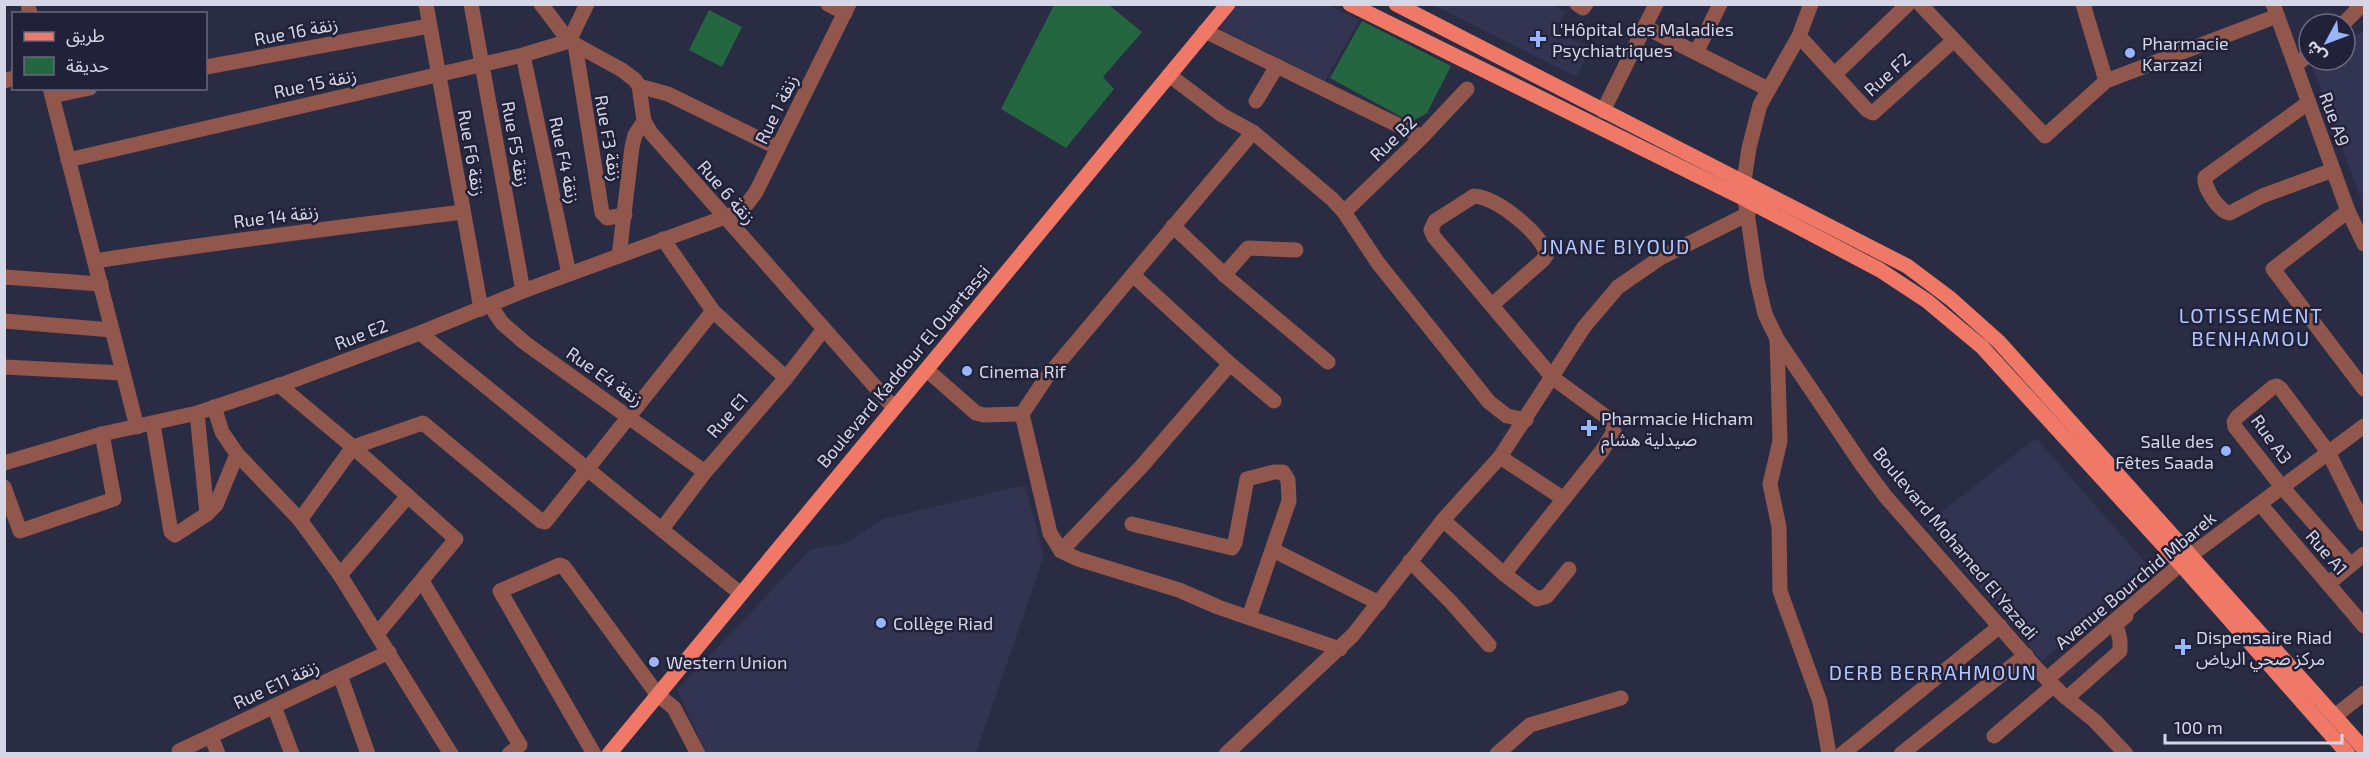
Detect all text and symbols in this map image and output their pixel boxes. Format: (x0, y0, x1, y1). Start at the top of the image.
legend (12, 12, 207, 90)
street label: Rue 16 زنقة (252, 12, 340, 51)
north arrow (2297, 12, 2357, 72)
place label: L'Hôpital des Maladies Psychiatriques (1552, 18, 1734, 61)
text: طريق (66, 24, 105, 47)
marker: L'Hôpital des Maladies Psychiatriques (1529, 30, 1547, 48)
place label: Pharmacie Karzazi (2142, 32, 2229, 75)
text: ش (2301, 37, 2330, 67)
marker: Pharmacie Karzazi (2123, 46, 2137, 60)
street label: Rue F2 (1859, 47, 1915, 101)
text: حديقة (66, 54, 109, 76)
street label: Rue 15 زنقة (271, 63, 359, 104)
street label: Rue 1 زنقة (750, 71, 803, 148)
street label: Rue A9 (2315, 89, 2355, 149)
street label: Rue F3 زنقة (590, 93, 627, 183)
street label: Rue F5 زنقة (497, 99, 534, 189)
street label: Rue F6 زنقة (453, 108, 490, 198)
street label: Rue B2 (1365, 111, 1421, 165)
street label: Rue F4 زنقة (544, 114, 585, 206)
street label: Rue 6 زنقة (692, 155, 761, 229)
street label: Rue 14 زنقة (232, 200, 320, 233)
district label: JNANE BIYOUD (1541, 234, 1691, 258)
street label: Boulevard Kaddour El Ouartassi (812, 260, 994, 472)
district label: LOTISSEMENT BENHAMOU (2179, 303, 2323, 350)
street label: Rue E2 (331, 314, 391, 354)
street label: Rue E4 زنقة (562, 342, 648, 411)
place label: Cinema Rif (979, 360, 1067, 382)
marker: Cinema Rif (960, 364, 974, 378)
street label: Rue E1 (702, 388, 752, 442)
place label: Pharmacie Hicham صيدلية هشام (1601, 407, 1753, 454)
street label: Rue A3 (2247, 410, 2297, 468)
marker: Pharmacie Hicham صيدلية هشام (1582, 421, 1596, 435)
place label: Salle des Fêtes Saada (2115, 430, 2214, 473)
street label: Boulevard Mohamed El Yazadi (1869, 442, 2043, 644)
marker: Salle des Fêtes Saada (2219, 444, 2233, 458)
street label: Avenue Bourchid Mbarek (2050, 506, 2220, 654)
street label: Rue A1 (2302, 525, 2352, 579)
place label: Collège Riad (893, 612, 993, 634)
marker: Collège Riad (874, 616, 888, 630)
place label: Dispensaire Riad مركز صحي الرياض (2196, 626, 2332, 672)
marker: Dispensaire Riad مركز صحي الرياض (2174, 638, 2192, 656)
place label: Western Union (666, 651, 787, 673)
street label: Rue E11 زنقة (230, 655, 323, 714)
marker: Western Union (647, 655, 661, 669)
district label: DERB BERRAHMOUN (1829, 660, 2037, 684)
scale bar (2165, 707, 2342, 745)
text: 100 m (2174, 716, 2223, 738)

